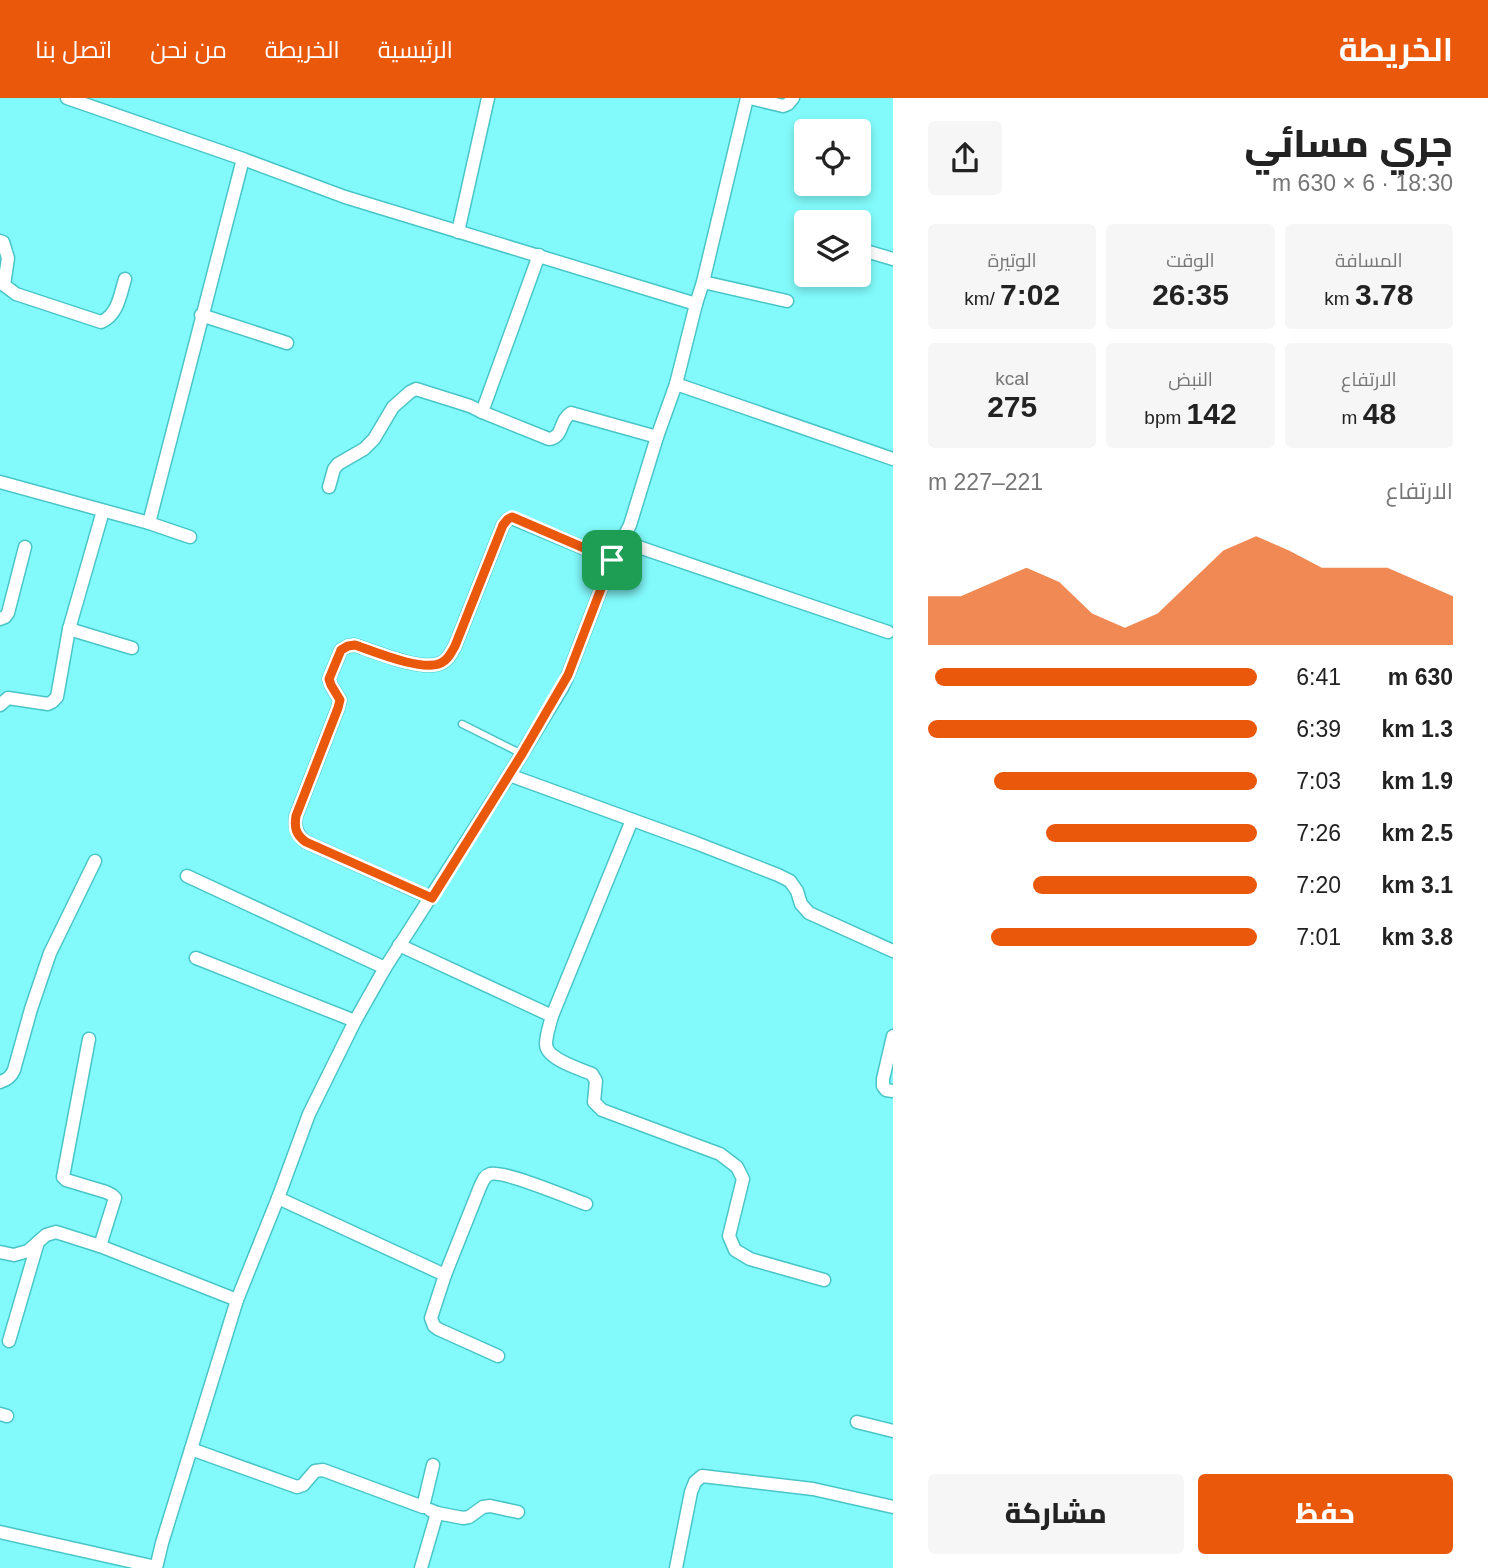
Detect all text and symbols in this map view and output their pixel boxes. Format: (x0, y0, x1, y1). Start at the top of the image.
text: الخريطة (1339, 31, 1453, 68)
text: اتصل بنا (35, 36, 112, 63)
text: من نحن (150, 36, 227, 63)
text: الخريطة (265, 36, 340, 63)
text: الرئيسية (378, 36, 453, 63)
map controls (794, 119, 871, 287)
button: locate (794, 119, 871, 196)
button: share (928, 121, 1002, 195)
text: جري مسائي (1245, 123, 1453, 165)
text: 18:30 · 6 × 630 m (1272, 170, 1453, 196)
button: layers (794, 210, 871, 287)
text: الوتيرة (988, 250, 1037, 271)
text: الوقت (1166, 250, 1215, 271)
text: المسافة (1335, 250, 1403, 271)
text: 7:02 (1000, 278, 1060, 311)
text: 26:35 (1152, 278, 1229, 311)
text: 3.78 (1355, 278, 1413, 311)
text: /km (964, 288, 1000, 309)
text: km (1324, 288, 1355, 309)
text: kcal (995, 368, 1029, 389)
text: النبض (1168, 369, 1213, 390)
text: الارتفاع (1341, 369, 1397, 390)
text: 275 (987, 390, 1037, 423)
text: 142 (1187, 397, 1237, 430)
text: 48 (1363, 397, 1396, 430)
text: bpm (1144, 407, 1187, 428)
text: m (1342, 407, 1363, 428)
text: 221–227 m (928, 469, 1043, 495)
text: الارتفاع (1386, 478, 1453, 504)
pin (582, 530, 642, 590)
icon: arrive (593, 541, 631, 579)
text: 6:41 (1296, 664, 1341, 690)
text: 630 m (1388, 664, 1453, 690)
text: 6:39 (1296, 716, 1341, 742)
text: 1.3 km (1381, 716, 1453, 742)
text: 7:03 (1296, 768, 1341, 794)
text: 1.9 km (1381, 768, 1453, 794)
text: 7:26 (1296, 820, 1341, 846)
text: 2.5 km (1381, 820, 1453, 846)
text: 7:20 (1296, 872, 1341, 898)
text: 3.1 km (1381, 872, 1453, 898)
text: 7:01 (1296, 924, 1341, 950)
text: 3.8 km (1381, 924, 1453, 950)
button: مشاركة (928, 1474, 1184, 1554)
button: حفظ (1198, 1474, 1453, 1554)

